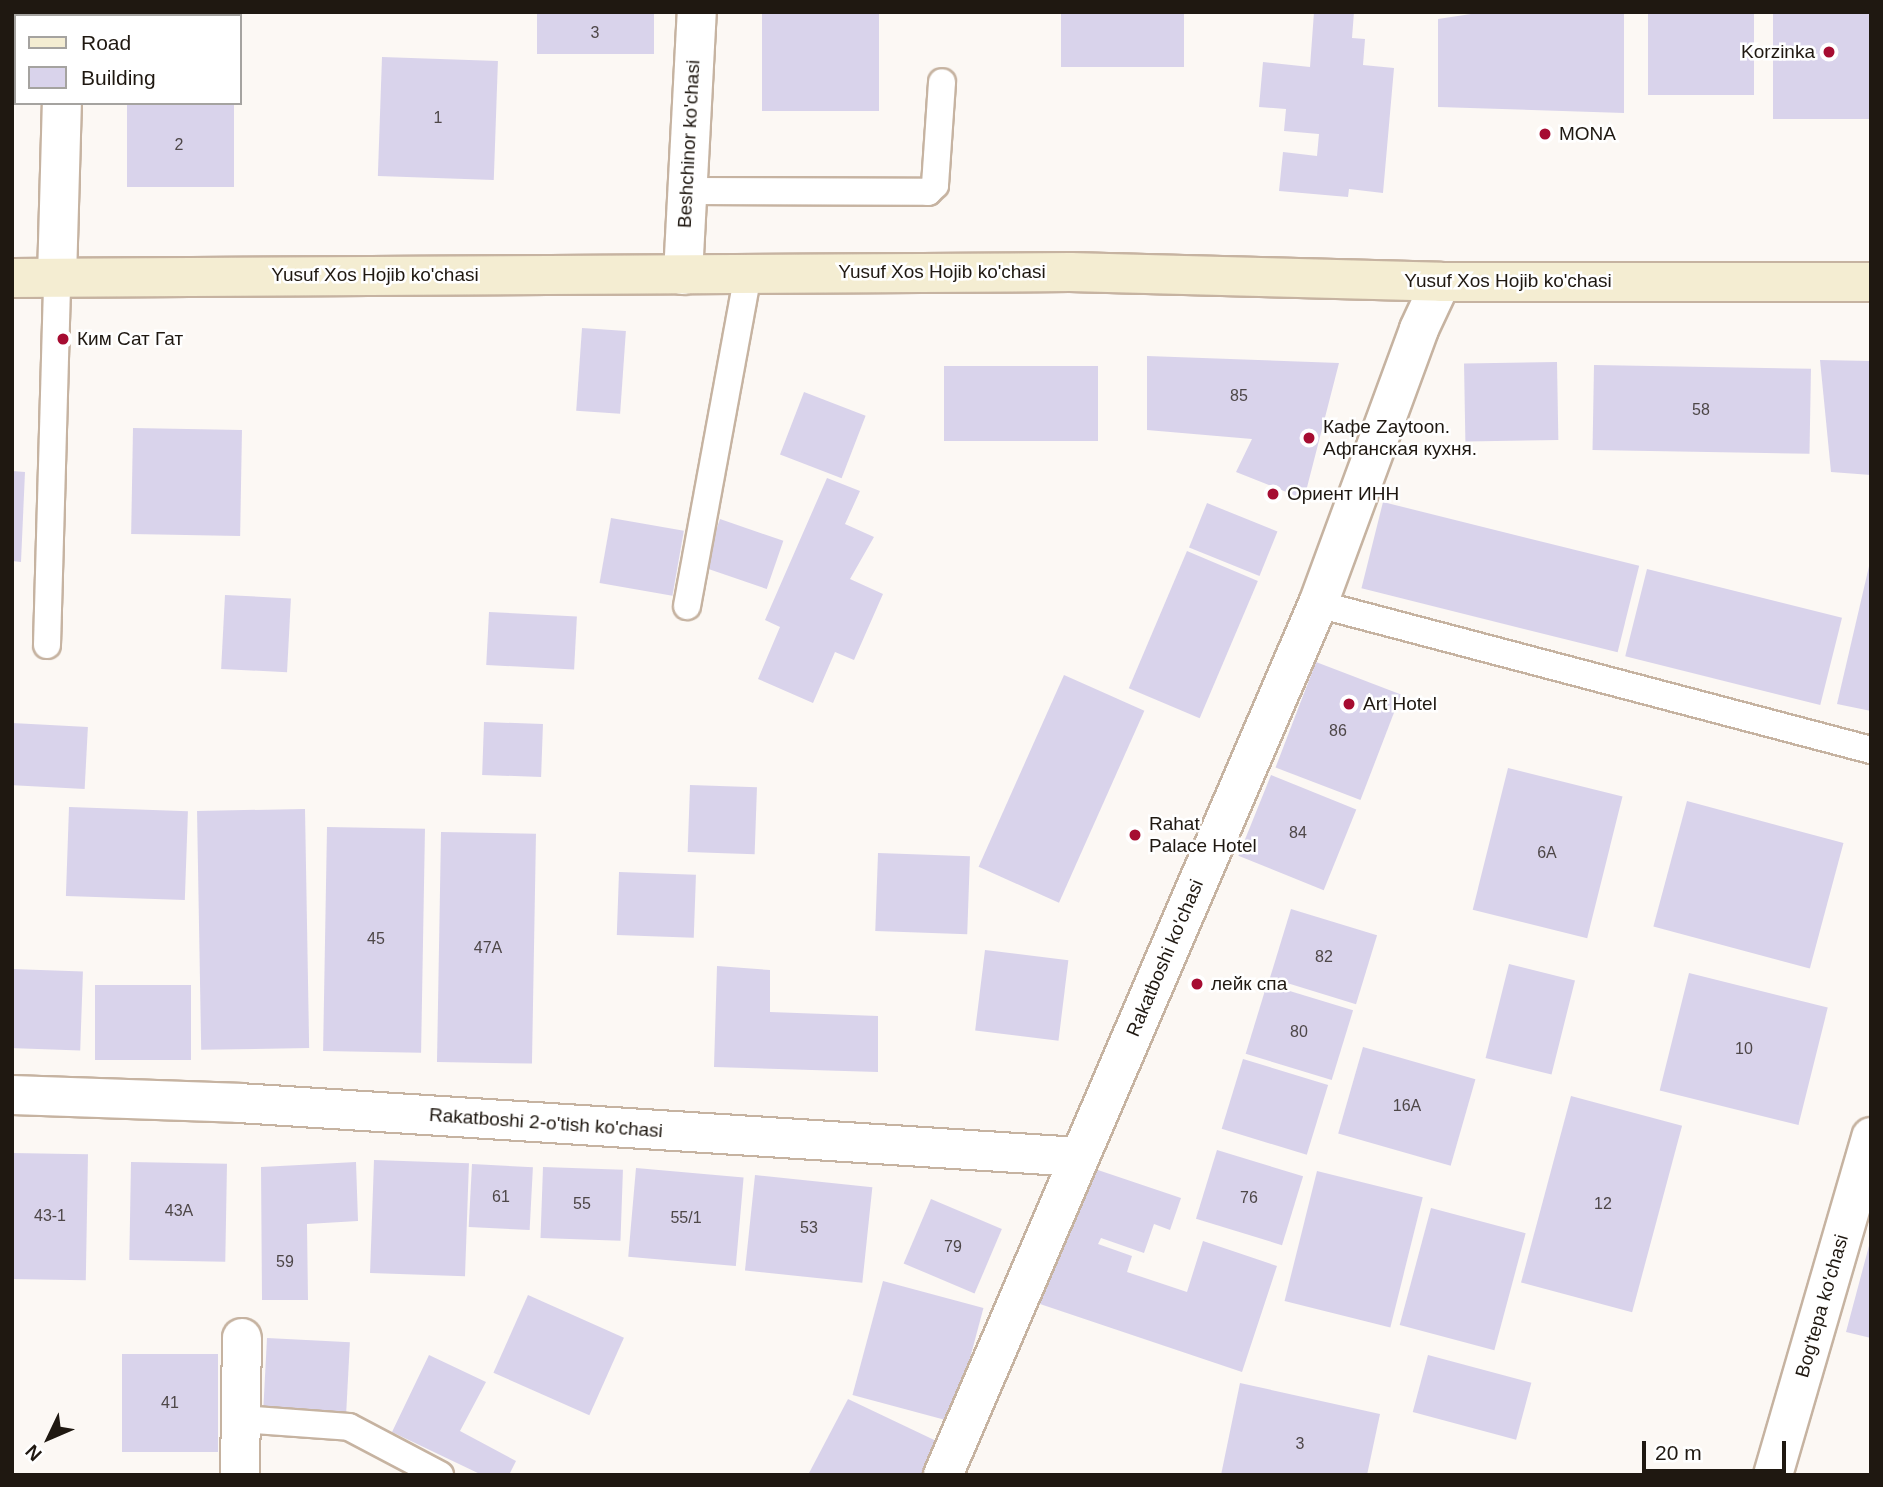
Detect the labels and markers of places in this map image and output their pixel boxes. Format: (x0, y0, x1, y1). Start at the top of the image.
place label: Korzinka (1741, 41, 1815, 63)
marker: Korzinka (1821, 44, 1837, 60)
place label: MONA (1559, 123, 1616, 145)
marker: MONA (1537, 126, 1553, 142)
place label: Ким Сат Гат (77, 328, 183, 350)
marker: Ким Сат Гат (55, 331, 71, 347)
place label: Кафе Zaytoon. Афганская кухня. (1323, 416, 1477, 460)
marker: Кафе Zaytoon. Афганская кухня. (1301, 430, 1317, 446)
place label: Ориент ИНН (1287, 483, 1399, 505)
marker: Ориент ИНН (1265, 486, 1281, 502)
place label: Art Hotel (1363, 693, 1437, 715)
marker: Art Hotel (1341, 696, 1357, 712)
place label: Rahat Palace Hotel (1149, 813, 1257, 857)
marker: Rahat Palace Hotel (1127, 827, 1143, 843)
place label: лейк спа (1211, 973, 1287, 995)
marker: лейк спа (1189, 976, 1205, 992)

